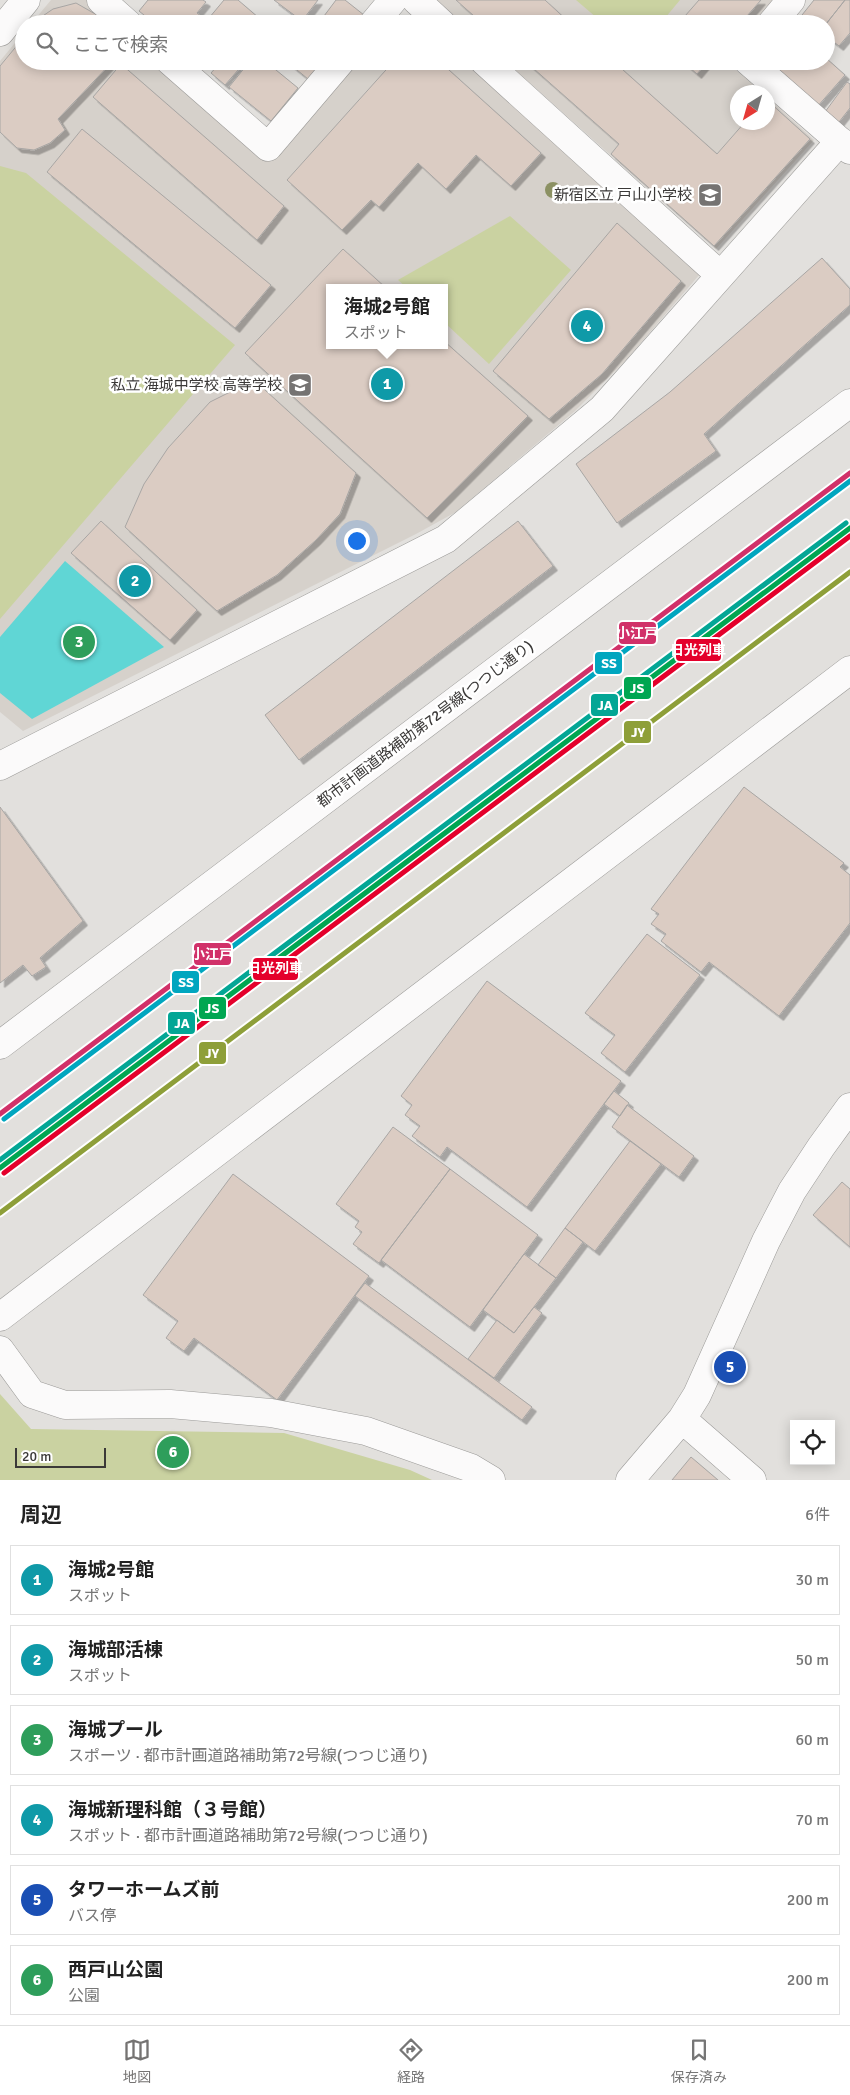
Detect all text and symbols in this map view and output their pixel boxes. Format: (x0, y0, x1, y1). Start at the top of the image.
search box (15, 15, 835, 70)
icon: search (33, 29, 61, 57)
text: ここで検索 (73, 33, 168, 57)
north arrow (730, 85, 775, 130)
school or university icon: 新宿区立 戸山小学校 (697, 182, 723, 208)
place label: 新宿区立 戸山小学校 (554, 186, 692, 204)
popup (326, 284, 448, 349)
text: 海城2号館 (344, 295, 430, 319)
pin: 4 (571, 307, 603, 345)
text: スポット (344, 323, 408, 343)
pin: 1 (371, 365, 403, 403)
school or university icon: 私立 海城中学校 高等学校 (287, 372, 313, 398)
place label: 私立 海城中学校 高等学校 (110, 376, 282, 394)
your location (344, 528, 370, 554)
pin: 2 (119, 562, 151, 600)
line badge: 小江戸 (618, 621, 657, 645)
pin: 3 (63, 623, 95, 661)
text: 小江戸 (616, 625, 658, 642)
street label: 都市計画道路補助第72号線(つつじ通り) (313, 637, 537, 811)
line badge: 日光列車 (675, 638, 722, 662)
text: 日光列車 (670, 642, 726, 659)
line badge: SS (594, 651, 623, 675)
text: SS (601, 655, 617, 672)
line badge: JS (623, 676, 652, 700)
text: JS (630, 680, 644, 697)
line badge: JA (590, 693, 619, 717)
text: JA (597, 697, 613, 714)
line badge: JY (623, 720, 652, 744)
text: JY (631, 724, 645, 741)
line badge: 小江戸 (193, 942, 232, 966)
text: 小江戸 (191, 946, 233, 963)
line badge: 日光列車 (252, 957, 299, 981)
text: 日光列車 (247, 960, 303, 977)
line badge: SS (171, 970, 200, 994)
text: SS (178, 974, 194, 991)
line badge: JS (198, 996, 227, 1020)
text: JS (205, 1000, 219, 1017)
line badge: JA (167, 1011, 196, 1035)
text: JA (174, 1015, 190, 1032)
line badge: JY (198, 1041, 227, 1065)
text: JY (205, 1045, 219, 1062)
pin: 5 (714, 1348, 746, 1386)
map controls (790, 1420, 835, 1465)
button: locate (790, 1420, 835, 1465)
pin: 6 (157, 1433, 189, 1471)
scale bar (15, 1445, 106, 1468)
text: 20 m (22, 1448, 51, 1465)
text: 周辺 (20, 1502, 62, 1528)
text: 6件 (805, 1505, 830, 1525)
text: 海城2号館 (68, 1558, 154, 1582)
text: 1 (33, 1570, 41, 1590)
text: 30 m (795, 1570, 829, 1590)
text: スポット (68, 1586, 132, 1606)
text: 海城部活棟 (68, 1638, 163, 1662)
text: 2 (33, 1650, 41, 1670)
text: 50 m (795, 1650, 829, 1670)
text: スポット (68, 1666, 132, 1686)
text: 海城プール (68, 1718, 163, 1742)
text: 3 (33, 1730, 41, 1750)
text: 60 m (795, 1730, 829, 1750)
text: スポーツ · 都市計画道路補助第72号線(つつじ通り) (68, 1746, 427, 1766)
text: 海城新理科館（３号館） (68, 1798, 277, 1822)
text: 4 (33, 1810, 41, 1830)
text: 70 m (795, 1810, 829, 1830)
text: スポット · 都市計画道路補助第72号線(つつじ通り) (68, 1826, 428, 1846)
text: タワーホームズ前 (68, 1878, 219, 1902)
text: 5 (33, 1890, 41, 1910)
text: 200 m (787, 1890, 829, 1910)
text: バス停 (68, 1906, 116, 1926)
text: 西戸山公園 (68, 1958, 163, 1982)
text: 6 (33, 1970, 41, 1990)
text: 200 m (787, 1970, 829, 1990)
text: 公園 (68, 1986, 100, 2006)
tab: 地図 (123, 2036, 151, 2086)
tab: 経路 (397, 2036, 425, 2086)
tab: 保存済み (671, 2036, 727, 2086)

